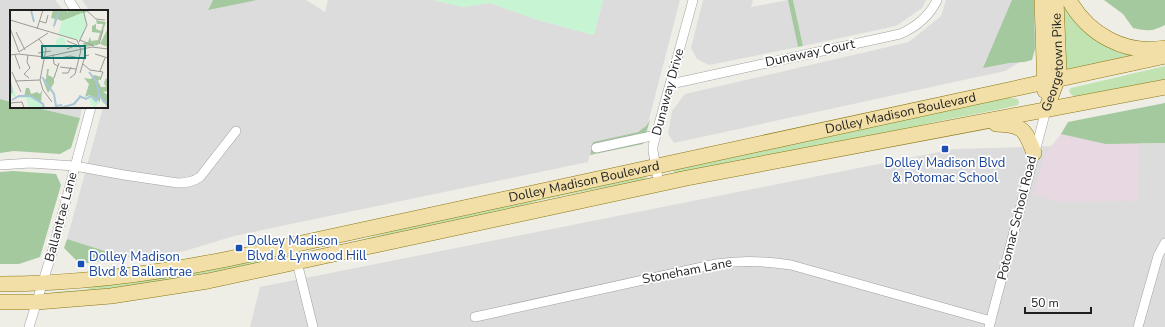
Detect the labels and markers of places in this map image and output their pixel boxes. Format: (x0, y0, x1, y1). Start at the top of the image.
marker: Dolley Madison Blvd & Potomac School (940, 144, 950, 154)
place label: Dolley Madison Blvd & Potomac School (885, 154, 1005, 187)
place label: Dolley Madison Blvd & Lynwood Hill (247, 232, 367, 265)
marker: Dolley Madison Blvd & Lynwood Hill (234, 243, 244, 253)
place label: Dolley Madison Blvd & Ballantrae (89, 248, 192, 281)
marker: Dolley Madison Blvd & Ballantrae (76, 259, 86, 269)

